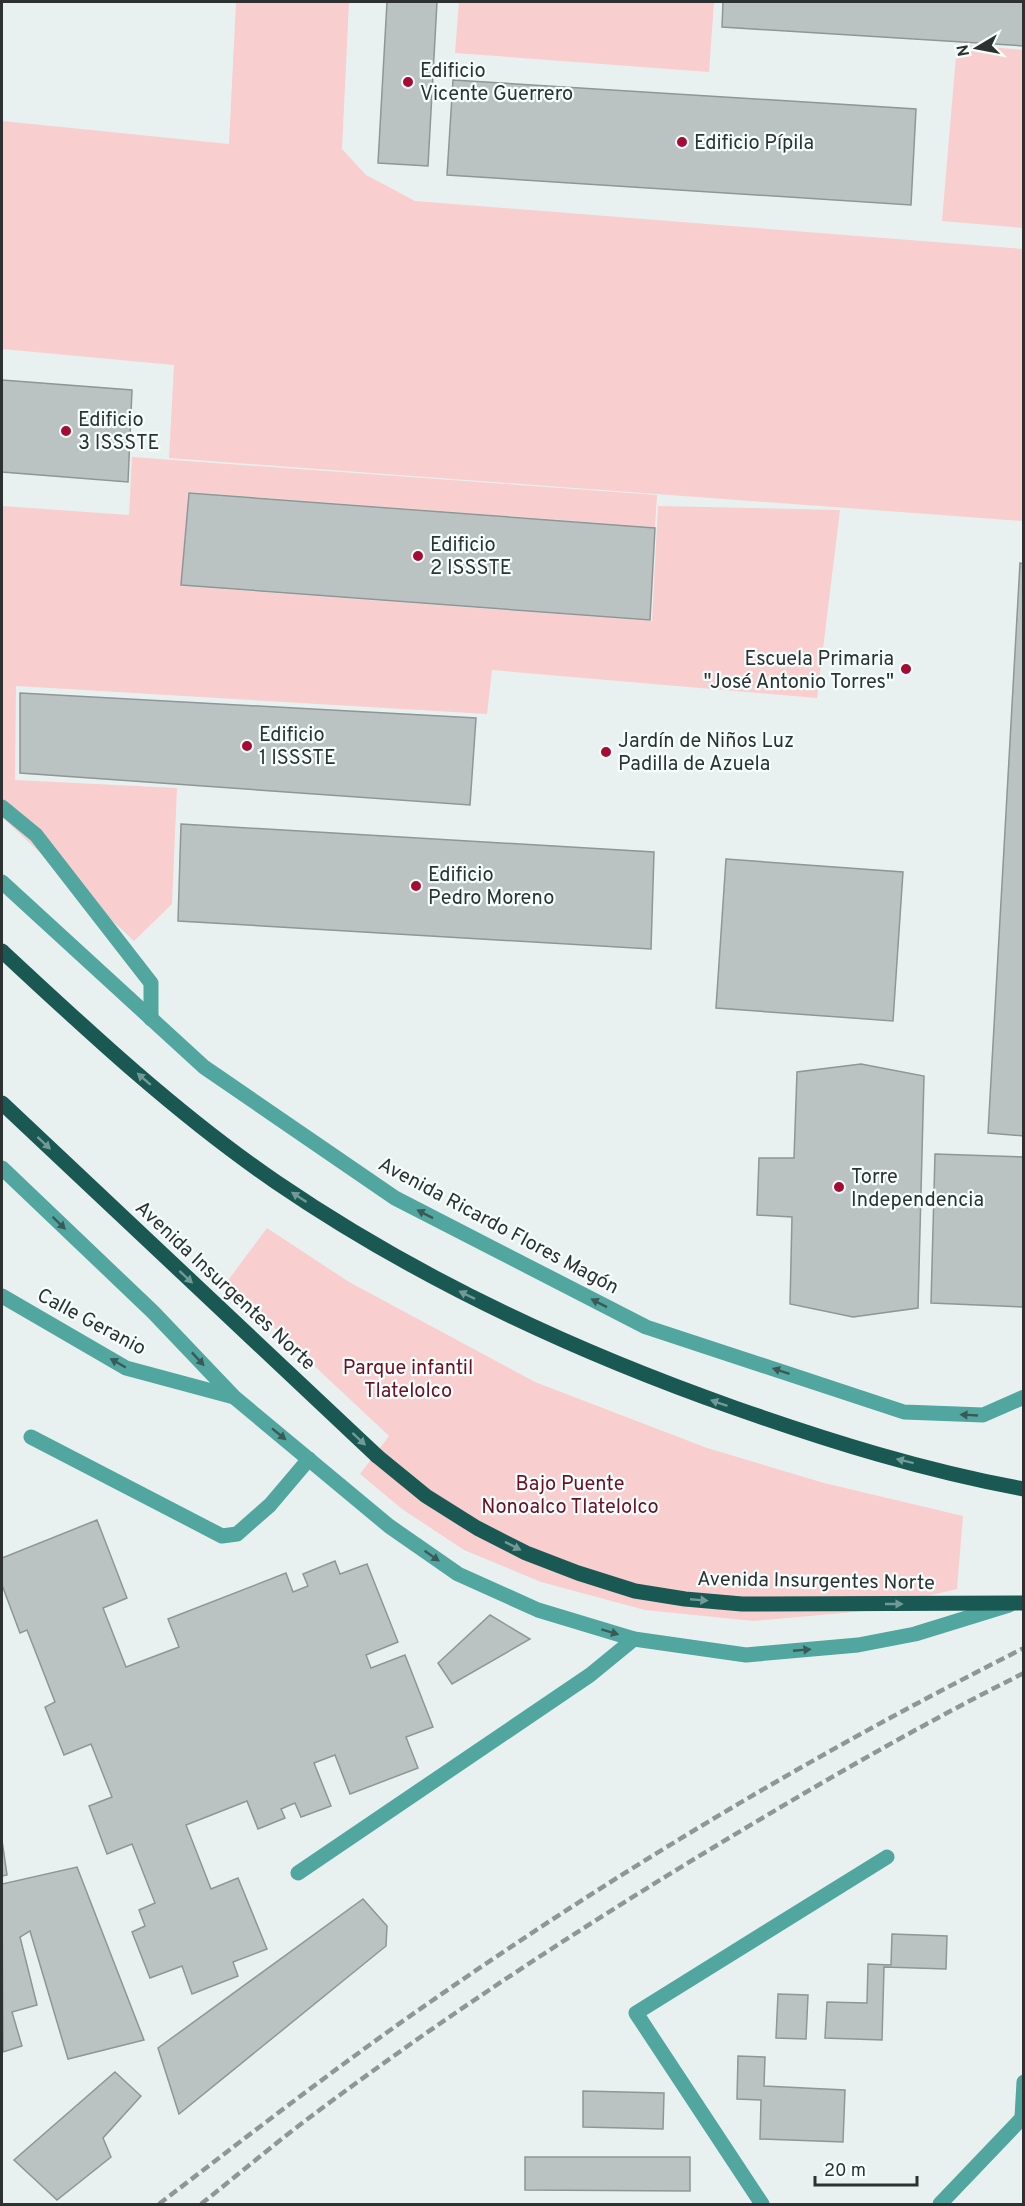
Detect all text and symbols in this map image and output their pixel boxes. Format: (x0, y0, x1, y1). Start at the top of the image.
north arrow (947, 18, 1007, 78)
text: N (953, 43, 975, 58)
place label: Edificio Vicente Guerrero (420, 59, 573, 108)
marker: Edificio Vicente Guerrero (401, 75, 415, 89)
place label: Edificio Pípila (694, 131, 814, 157)
marker: Edificio Pípila (675, 135, 689, 149)
place label: Edificio 3 ISSSTE (78, 408, 160, 457)
marker: Edificio 3 ISSSTE (59, 424, 73, 438)
place label: Edificio 2 ISSSTE (430, 533, 512, 582)
marker: Edificio 2 ISSSTE (411, 549, 425, 563)
place label: Escuela Primaria "José Antonio Torres" (704, 647, 894, 696)
marker: Escuela Primaria "José Antonio Torres" (899, 662, 913, 676)
place label: Edificio 1 ISSSTE (259, 723, 336, 772)
place label: Jardín de Niños Luz Padilla de Azuela (618, 729, 794, 778)
marker: Edificio 1 ISSSTE (240, 739, 254, 753)
marker: Jardín de Niños Luz Padilla de Azuela (599, 745, 613, 759)
place label: Edificio Pedro Moreno (428, 863, 554, 912)
marker: Edificio Pedro Moreno (409, 879, 423, 893)
one-way arrow (137, 1072, 152, 1085)
one-way arrow (36, 1136, 51, 1149)
street label: Avenida Ricardo Flores Magón (373, 1152, 623, 1301)
place label: Torre Independencia (851, 1165, 984, 1214)
marker: Torre Independencia (832, 1180, 846, 1194)
one-way arrow (291, 1192, 307, 1203)
street label: Avenida Insurgentes Norte (129, 1196, 320, 1377)
one-way arrow (417, 1209, 434, 1218)
one-way arrow (52, 1215, 66, 1229)
one-way arrow (179, 1269, 193, 1283)
street label: Calle Geranio (32, 1283, 150, 1362)
one-way arrow (459, 1291, 476, 1300)
one-way arrow (590, 1298, 607, 1307)
one-way arrow (191, 1352, 205, 1367)
park label: Parque infantil Tlatelolco (343, 1356, 473, 1405)
one-way arrow (109, 1358, 126, 1368)
one-way arrow (772, 1366, 790, 1376)
one-way arrow (710, 1397, 728, 1407)
one-way arrow (960, 1410, 979, 1419)
one-way arrow (271, 1428, 287, 1441)
one-way arrow (351, 1432, 366, 1445)
one-way arrow (896, 1456, 914, 1465)
park label: Bajo Puente Nonoalco Tlatelolco (481, 1472, 659, 1521)
one-way arrow (504, 1541, 521, 1551)
one-way arrow (423, 1550, 439, 1562)
street label: Avenida Insurgentes Norte (697, 1567, 935, 1597)
one-way arrow (689, 1595, 708, 1605)
one-way arrow (884, 1599, 903, 1609)
one-way arrow (601, 1628, 619, 1637)
one-way arrow (793, 1645, 812, 1655)
scale bar (815, 2149, 917, 2187)
text: 20 m (824, 2160, 866, 2183)

